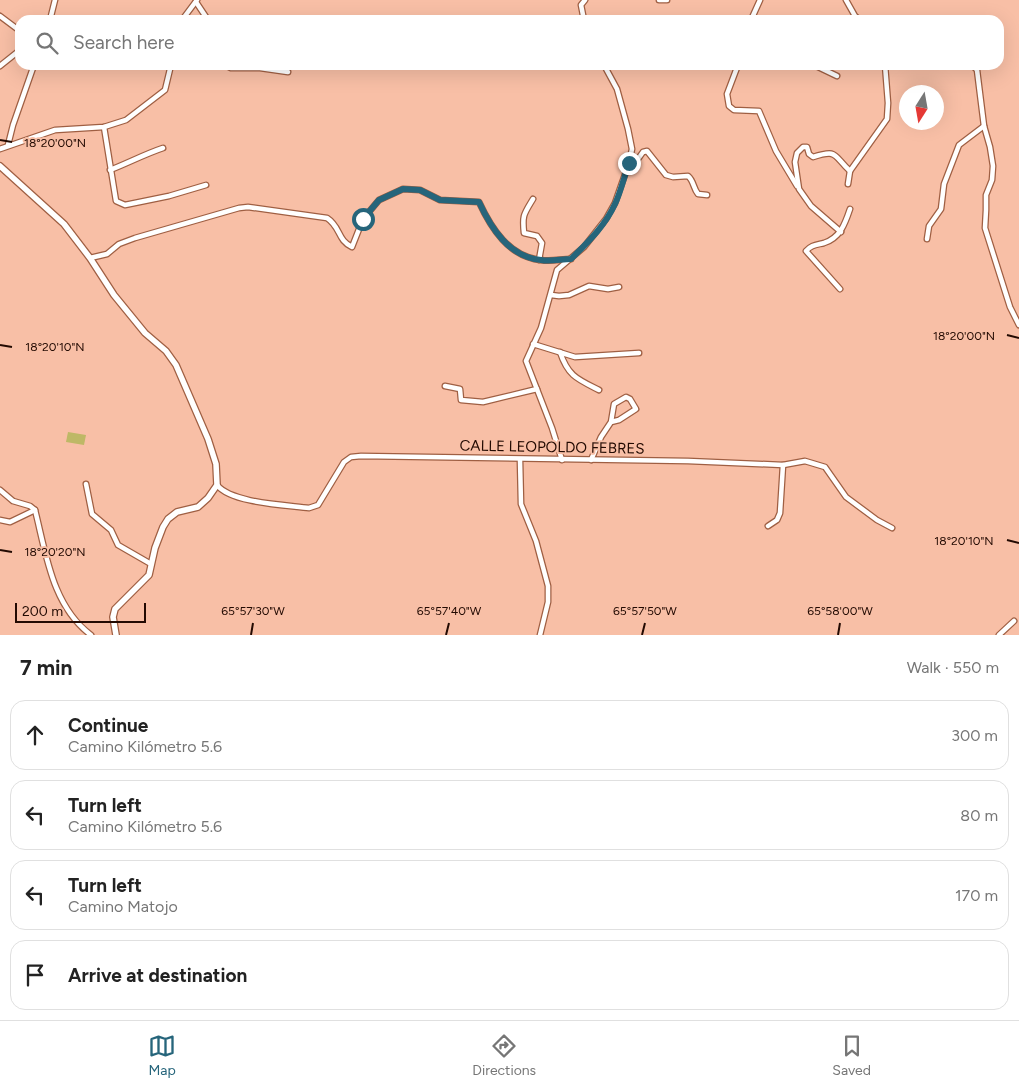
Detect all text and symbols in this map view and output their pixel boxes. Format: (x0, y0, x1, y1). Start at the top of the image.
search box (15, 15, 1004, 70)
icon: search (33, 29, 61, 57)
text: Search here (73, 31, 175, 54)
north arrow (899, 85, 944, 130)
text: 18°20'00"N (24, 136, 86, 150)
route end (618, 152, 641, 175)
route start (352, 208, 375, 231)
text: 18°20'00"N (933, 329, 995, 343)
text: 18°20'10"N (25, 340, 85, 354)
street label: CALLE LEOPOLDO FEBRES (459, 436, 645, 458)
text: 18°20'10"N (934, 534, 994, 548)
text: 18°20'20"N (24, 545, 86, 559)
scale bar (15, 600, 146, 623)
text: 200 m (22, 603, 63, 620)
text: 65°57'30"W (221, 604, 285, 618)
text: 65°57'40"W (417, 604, 482, 618)
text: 65°57'50"W (613, 604, 677, 618)
text: 65°58'00"W (807, 604, 873, 618)
text: 7 min (20, 655, 72, 680)
text: Walk · 550 m (907, 658, 999, 677)
text: Continue (68, 714, 148, 737)
icon: ahead (21, 721, 49, 749)
text: 300 m (951, 726, 998, 745)
text: Camino Kilómetro 5.6 (68, 737, 222, 756)
text: Turn left (68, 794, 142, 817)
icon: left (21, 801, 49, 829)
text: 80 m (960, 806, 998, 825)
text: Camino Kilómetro 5.6 (68, 817, 222, 836)
text: Turn left (68, 874, 142, 897)
icon: left (21, 881, 49, 909)
text: 170 m (955, 886, 998, 905)
text: Camino Matojo (68, 897, 178, 916)
icon: arrive (21, 961, 49, 989)
text: Arrive at destination (68, 964, 247, 987)
tab: Map (148, 1032, 176, 1079)
tab: Directions (472, 1032, 536, 1079)
tab: Saved (832, 1032, 871, 1079)

